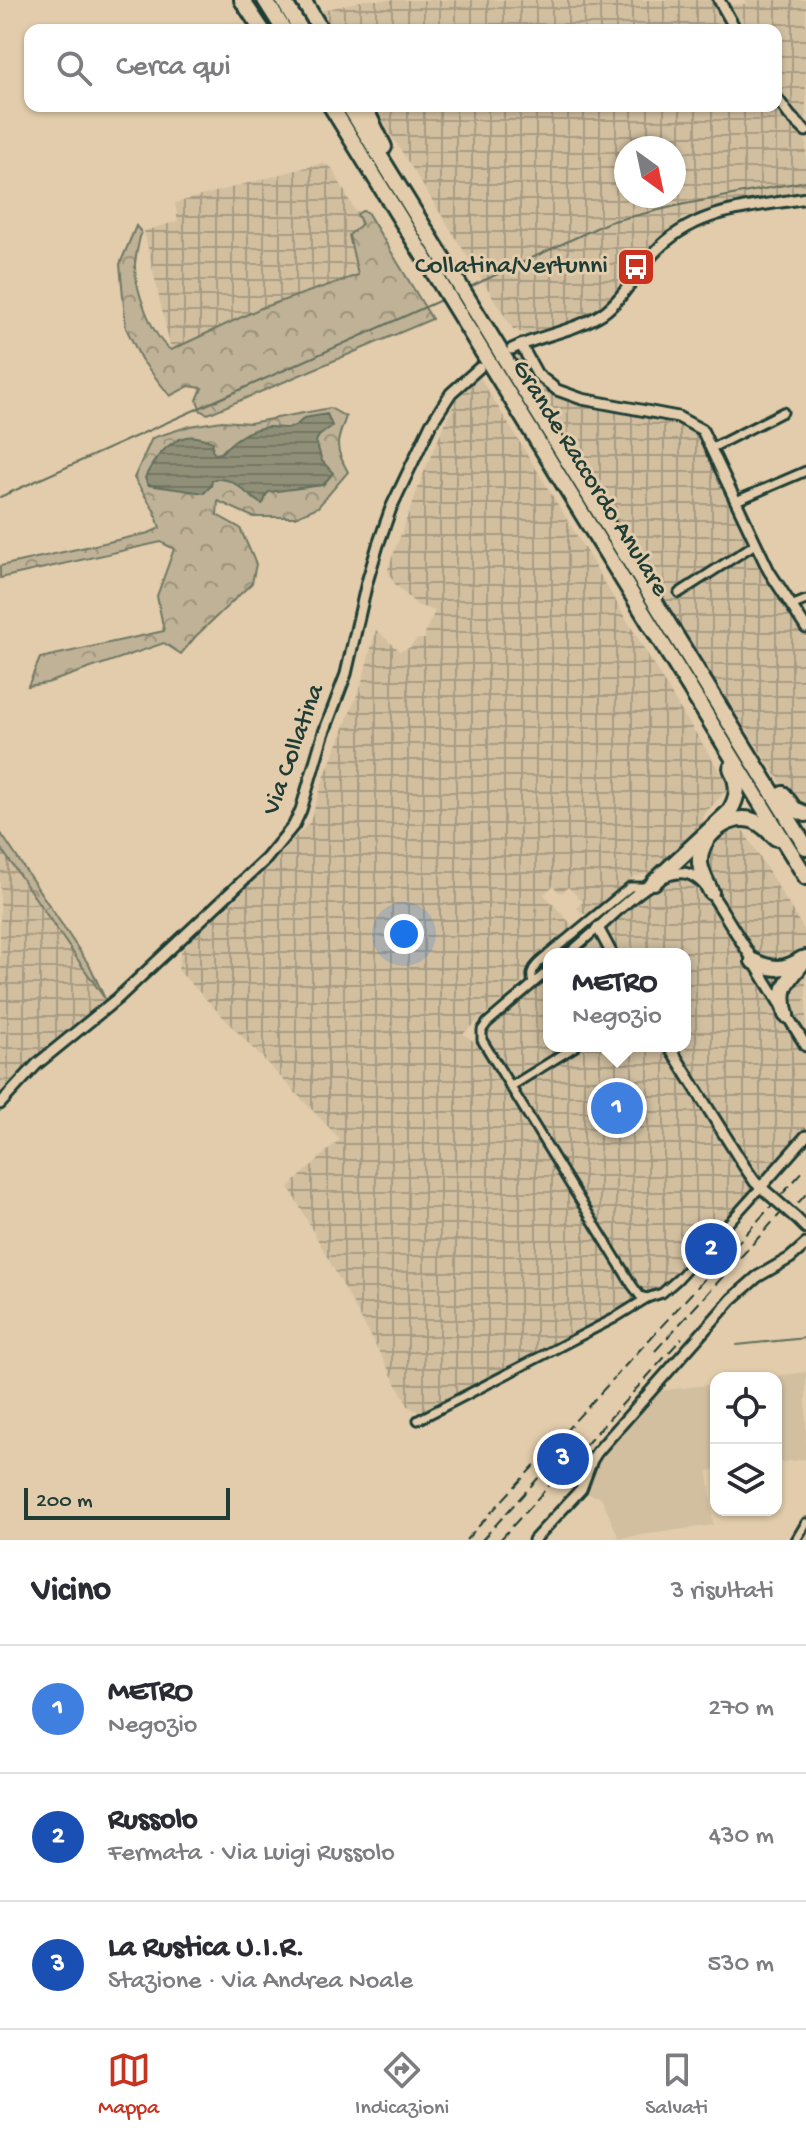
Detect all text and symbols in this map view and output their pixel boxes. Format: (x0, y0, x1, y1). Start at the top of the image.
search box (24, 24, 782, 112)
icon: search (52, 46, 96, 90)
text: Cerca qui (116, 51, 231, 86)
north arrow (614, 136, 686, 208)
bus stop icon: Collatina/Vertunni (615, 246, 657, 288)
place label: Collatina/Vertunni (415, 252, 608, 283)
street label: Grande Raccordo Anulare (503, 355, 675, 604)
street label: Via Collatina (257, 679, 334, 821)
your location (384, 914, 424, 954)
popup (543, 948, 691, 1052)
text: METRO (572, 967, 657, 1002)
text: Negozio (572, 1002, 662, 1033)
pin: 1 (591, 1078, 643, 1138)
pin: 2 (685, 1219, 737, 1279)
map controls (710, 1372, 782, 1516)
button: locate (710, 1372, 782, 1444)
pin: 3 (537, 1429, 589, 1489)
button: layers (710, 1444, 782, 1516)
scale bar (24, 1484, 230, 1520)
text: 200 m (36, 1489, 93, 1515)
text: Vicino (32, 1572, 111, 1612)
text: 3 risultati (671, 1577, 774, 1608)
text: METRO (108, 1676, 193, 1711)
text: 1 (53, 1694, 63, 1725)
text: 270 m (708, 1694, 774, 1725)
text: Negozio (108, 1711, 197, 1742)
text: Russolo (108, 1804, 198, 1839)
text: 2 (52, 1822, 64, 1853)
text: 430 m (709, 1822, 774, 1853)
text: Fermata · Via Luigi Russolo (108, 1839, 395, 1870)
text: La Rustica U.I.R. (108, 1932, 305, 1967)
text: 3 (51, 1950, 65, 1981)
text: 530 m (707, 1950, 774, 1981)
text: Stazione · Via Andrea Noale (108, 1967, 413, 1998)
tab: Mappa (98, 2048, 159, 2122)
tab: Indicazioni (355, 2048, 449, 2122)
tab: Salvati (645, 2048, 708, 2122)

